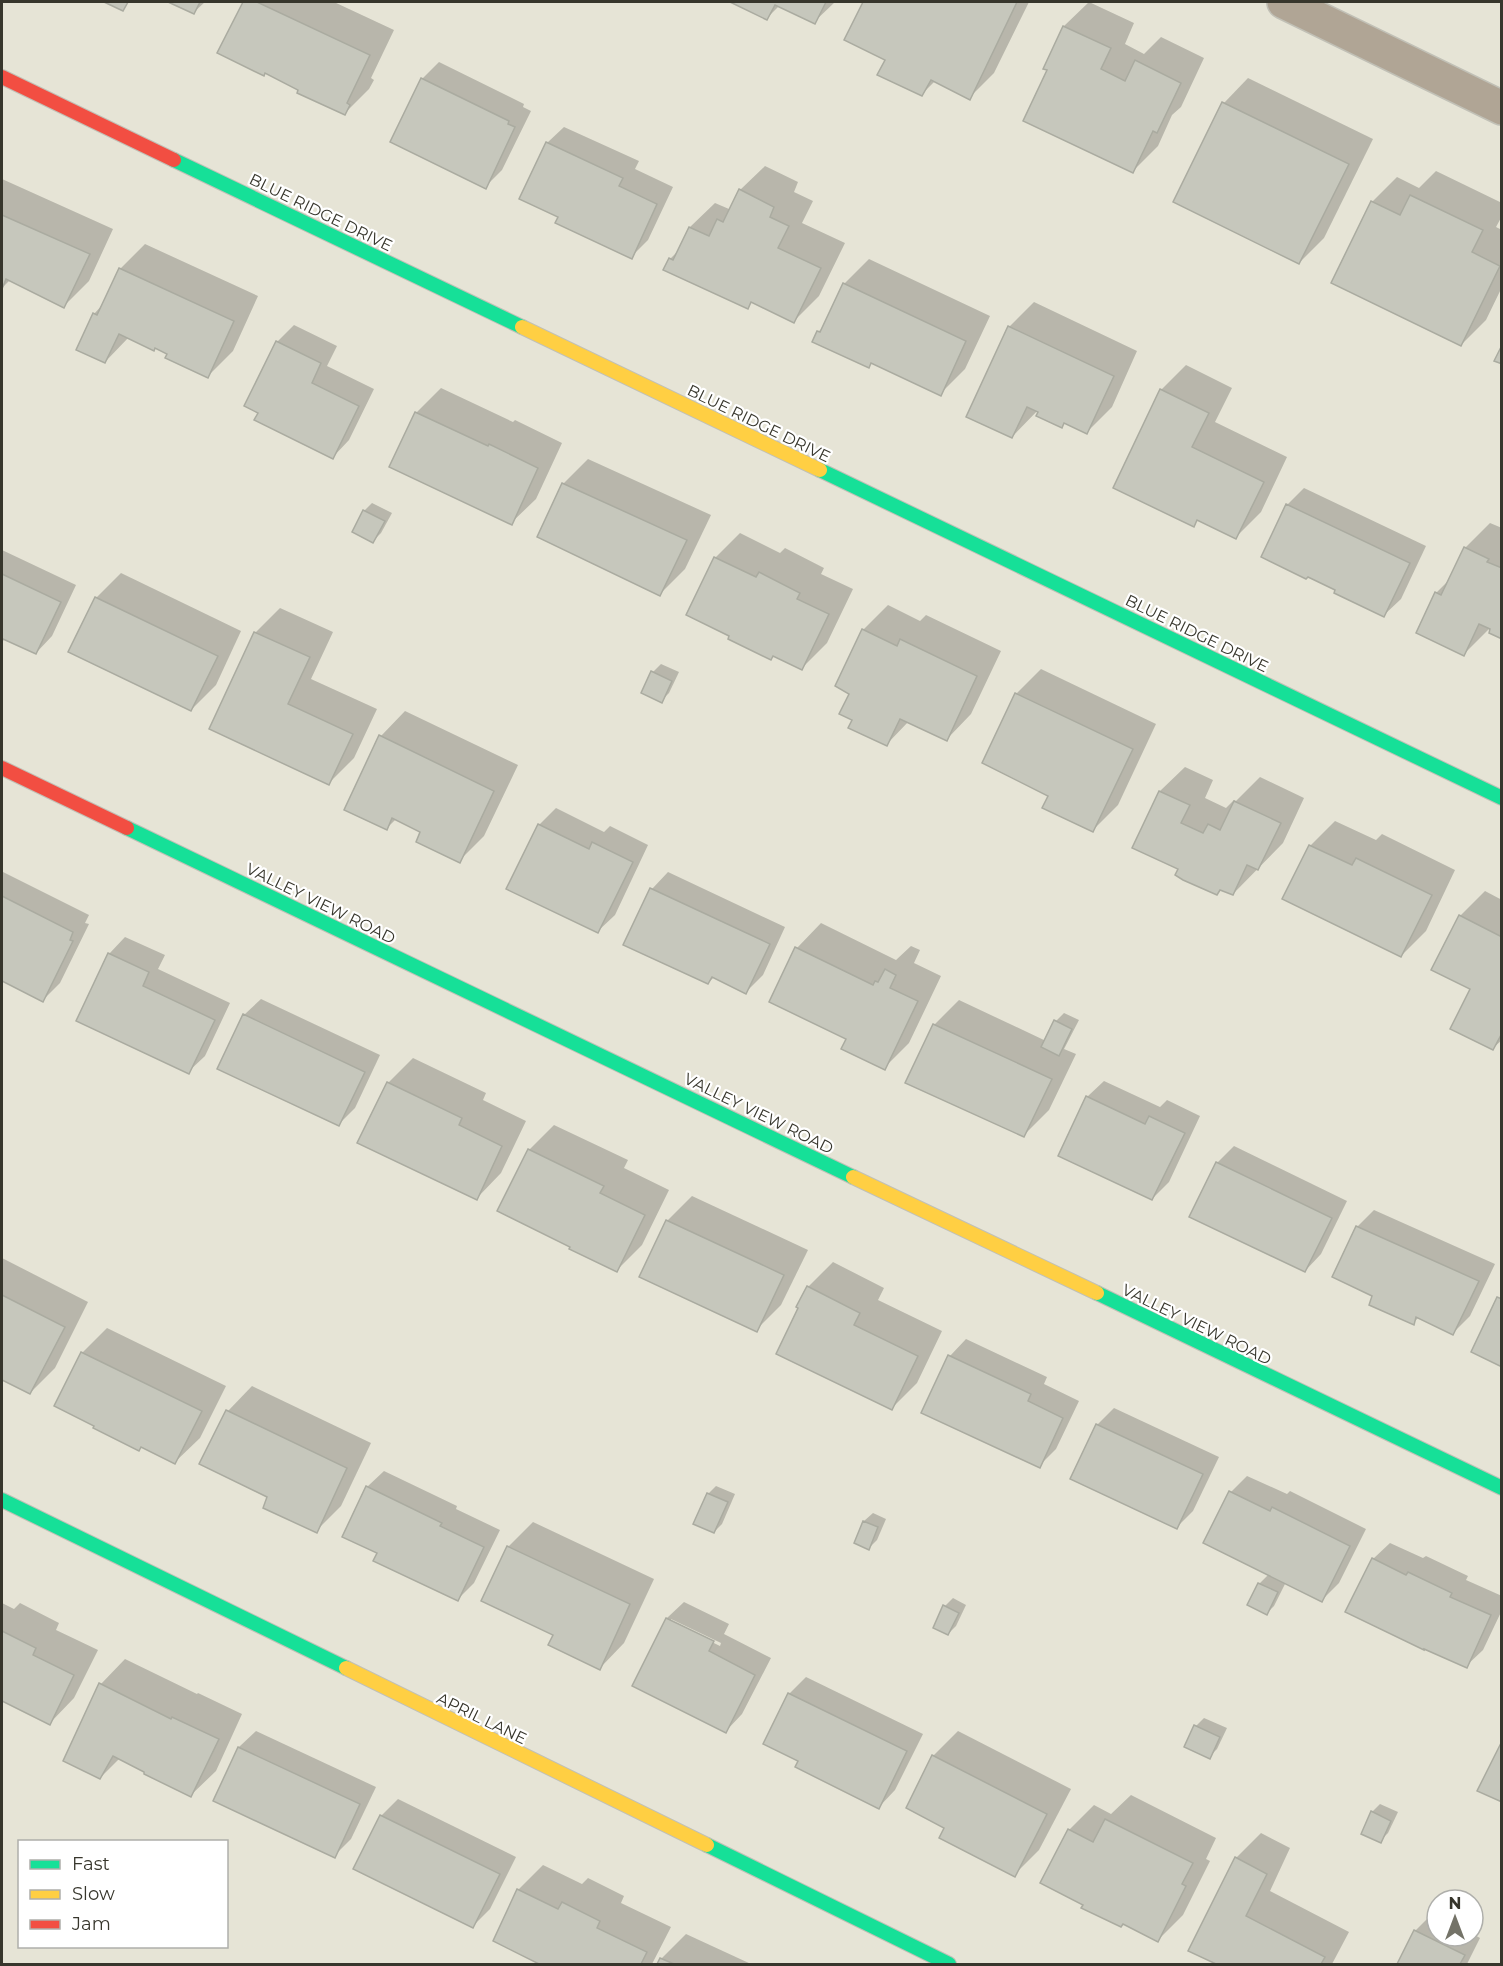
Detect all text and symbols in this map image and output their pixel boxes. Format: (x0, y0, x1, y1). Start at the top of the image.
street label: BLUE RIDGE DRIVE (246, 170, 395, 255)
street label: BLUE RIDGE DRIVE (684, 381, 833, 466)
street label: BLUE RIDGE DRIVE (1122, 591, 1271, 676)
street label: VALLEY VIEW ROAD (243, 859, 398, 948)
street label: VALLEY VIEW ROAD (681, 1069, 836, 1158)
street label: VALLEY VIEW ROAD (1119, 1280, 1274, 1369)
street label: APRIL LANE (434, 1689, 530, 1748)
legend (18, 1840, 228, 1948)
text: Fast (72, 1853, 110, 1875)
text: Slow (72, 1883, 115, 1905)
north arrow (1425, 1888, 1485, 1948)
text: N (1449, 1894, 1461, 1913)
text: Jam (71, 1913, 111, 1935)

